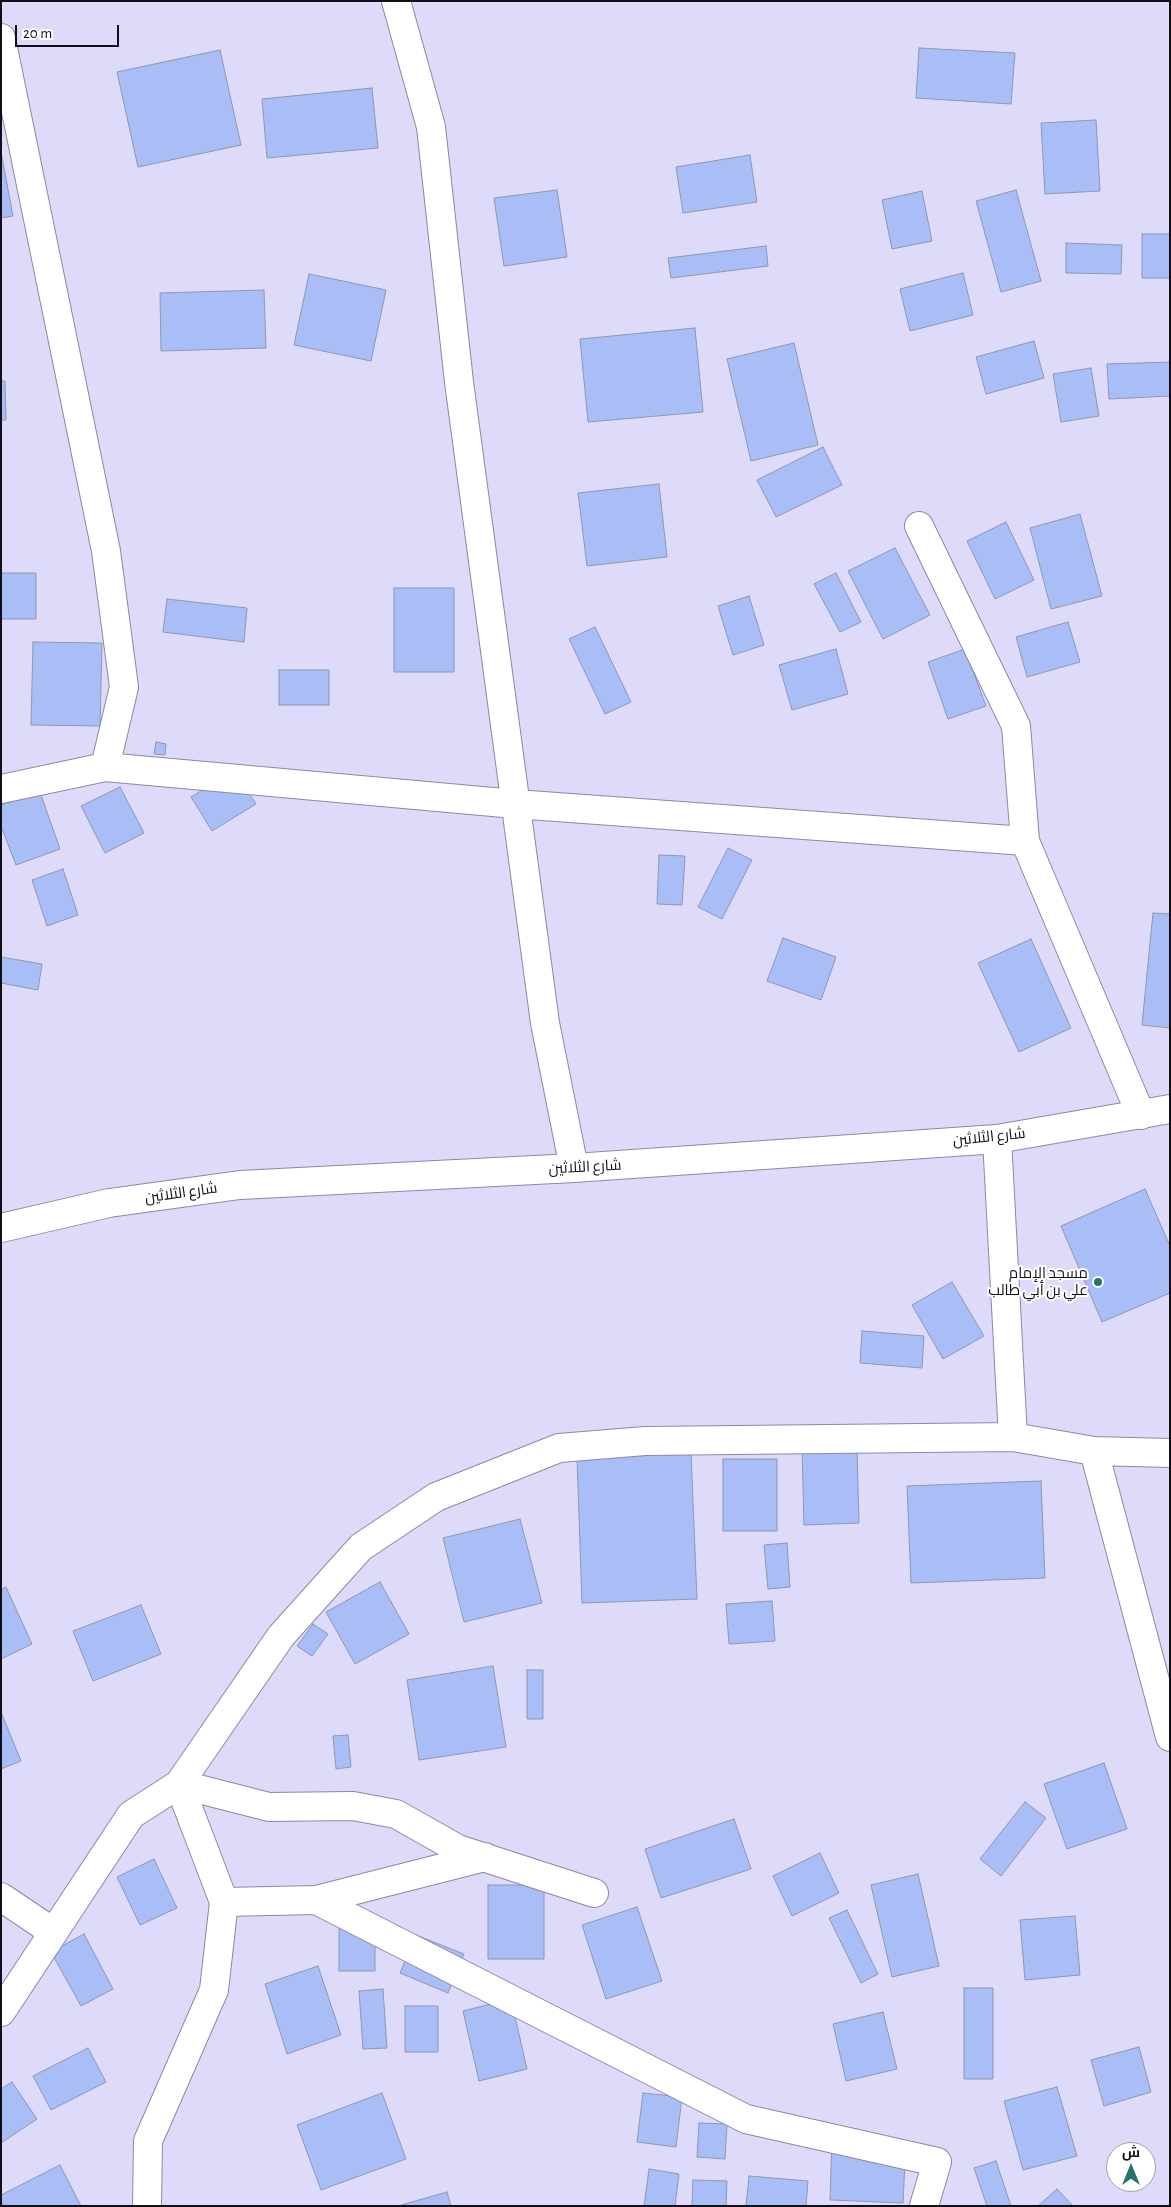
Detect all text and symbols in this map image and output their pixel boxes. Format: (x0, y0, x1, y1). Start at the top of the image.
scale bar (18, 15, 121, 47)
text: 20 m (23, 26, 52, 41)
street label: شارع الثلاثين (952, 1124, 1026, 1150)
street label: شارع الثلاثين (548, 1156, 622, 1178)
street label: شارع الثلاثين (144, 1179, 218, 1207)
place label: مسجد الإمام علي بن أبي طالب (988, 1264, 1088, 1299)
marker: مسجد الإمام علي بن أبي طالب (1092, 1276, 1104, 1288)
north arrow (1106, 2142, 1156, 2192)
text: ش (1122, 2146, 1140, 2160)

